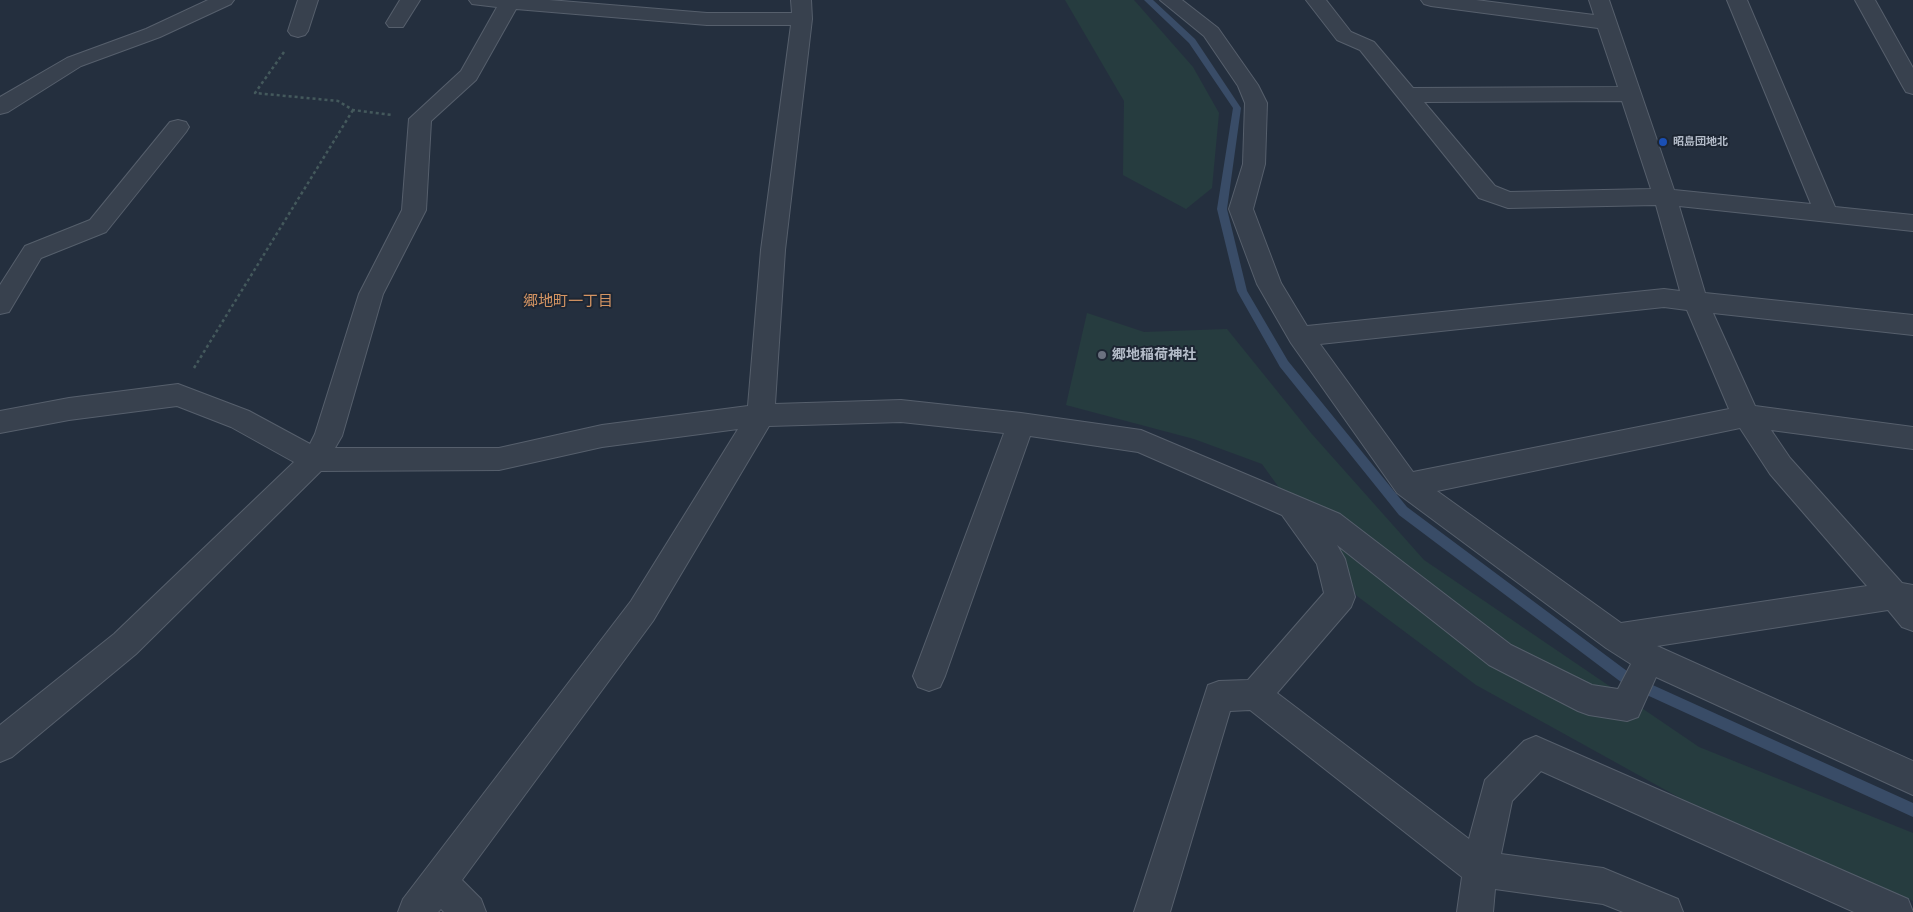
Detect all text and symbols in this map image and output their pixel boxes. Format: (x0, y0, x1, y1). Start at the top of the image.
place label: 昭島団地北 (1673, 135, 1728, 149)
marker: 昭島団地北 (1657, 136, 1669, 148)
district label: 郷地町一丁目 (523, 292, 613, 310)
place label: 郷地稲荷神社 (1112, 347, 1196, 363)
marker: 郷地稲荷神社 (1096, 349, 1108, 361)

